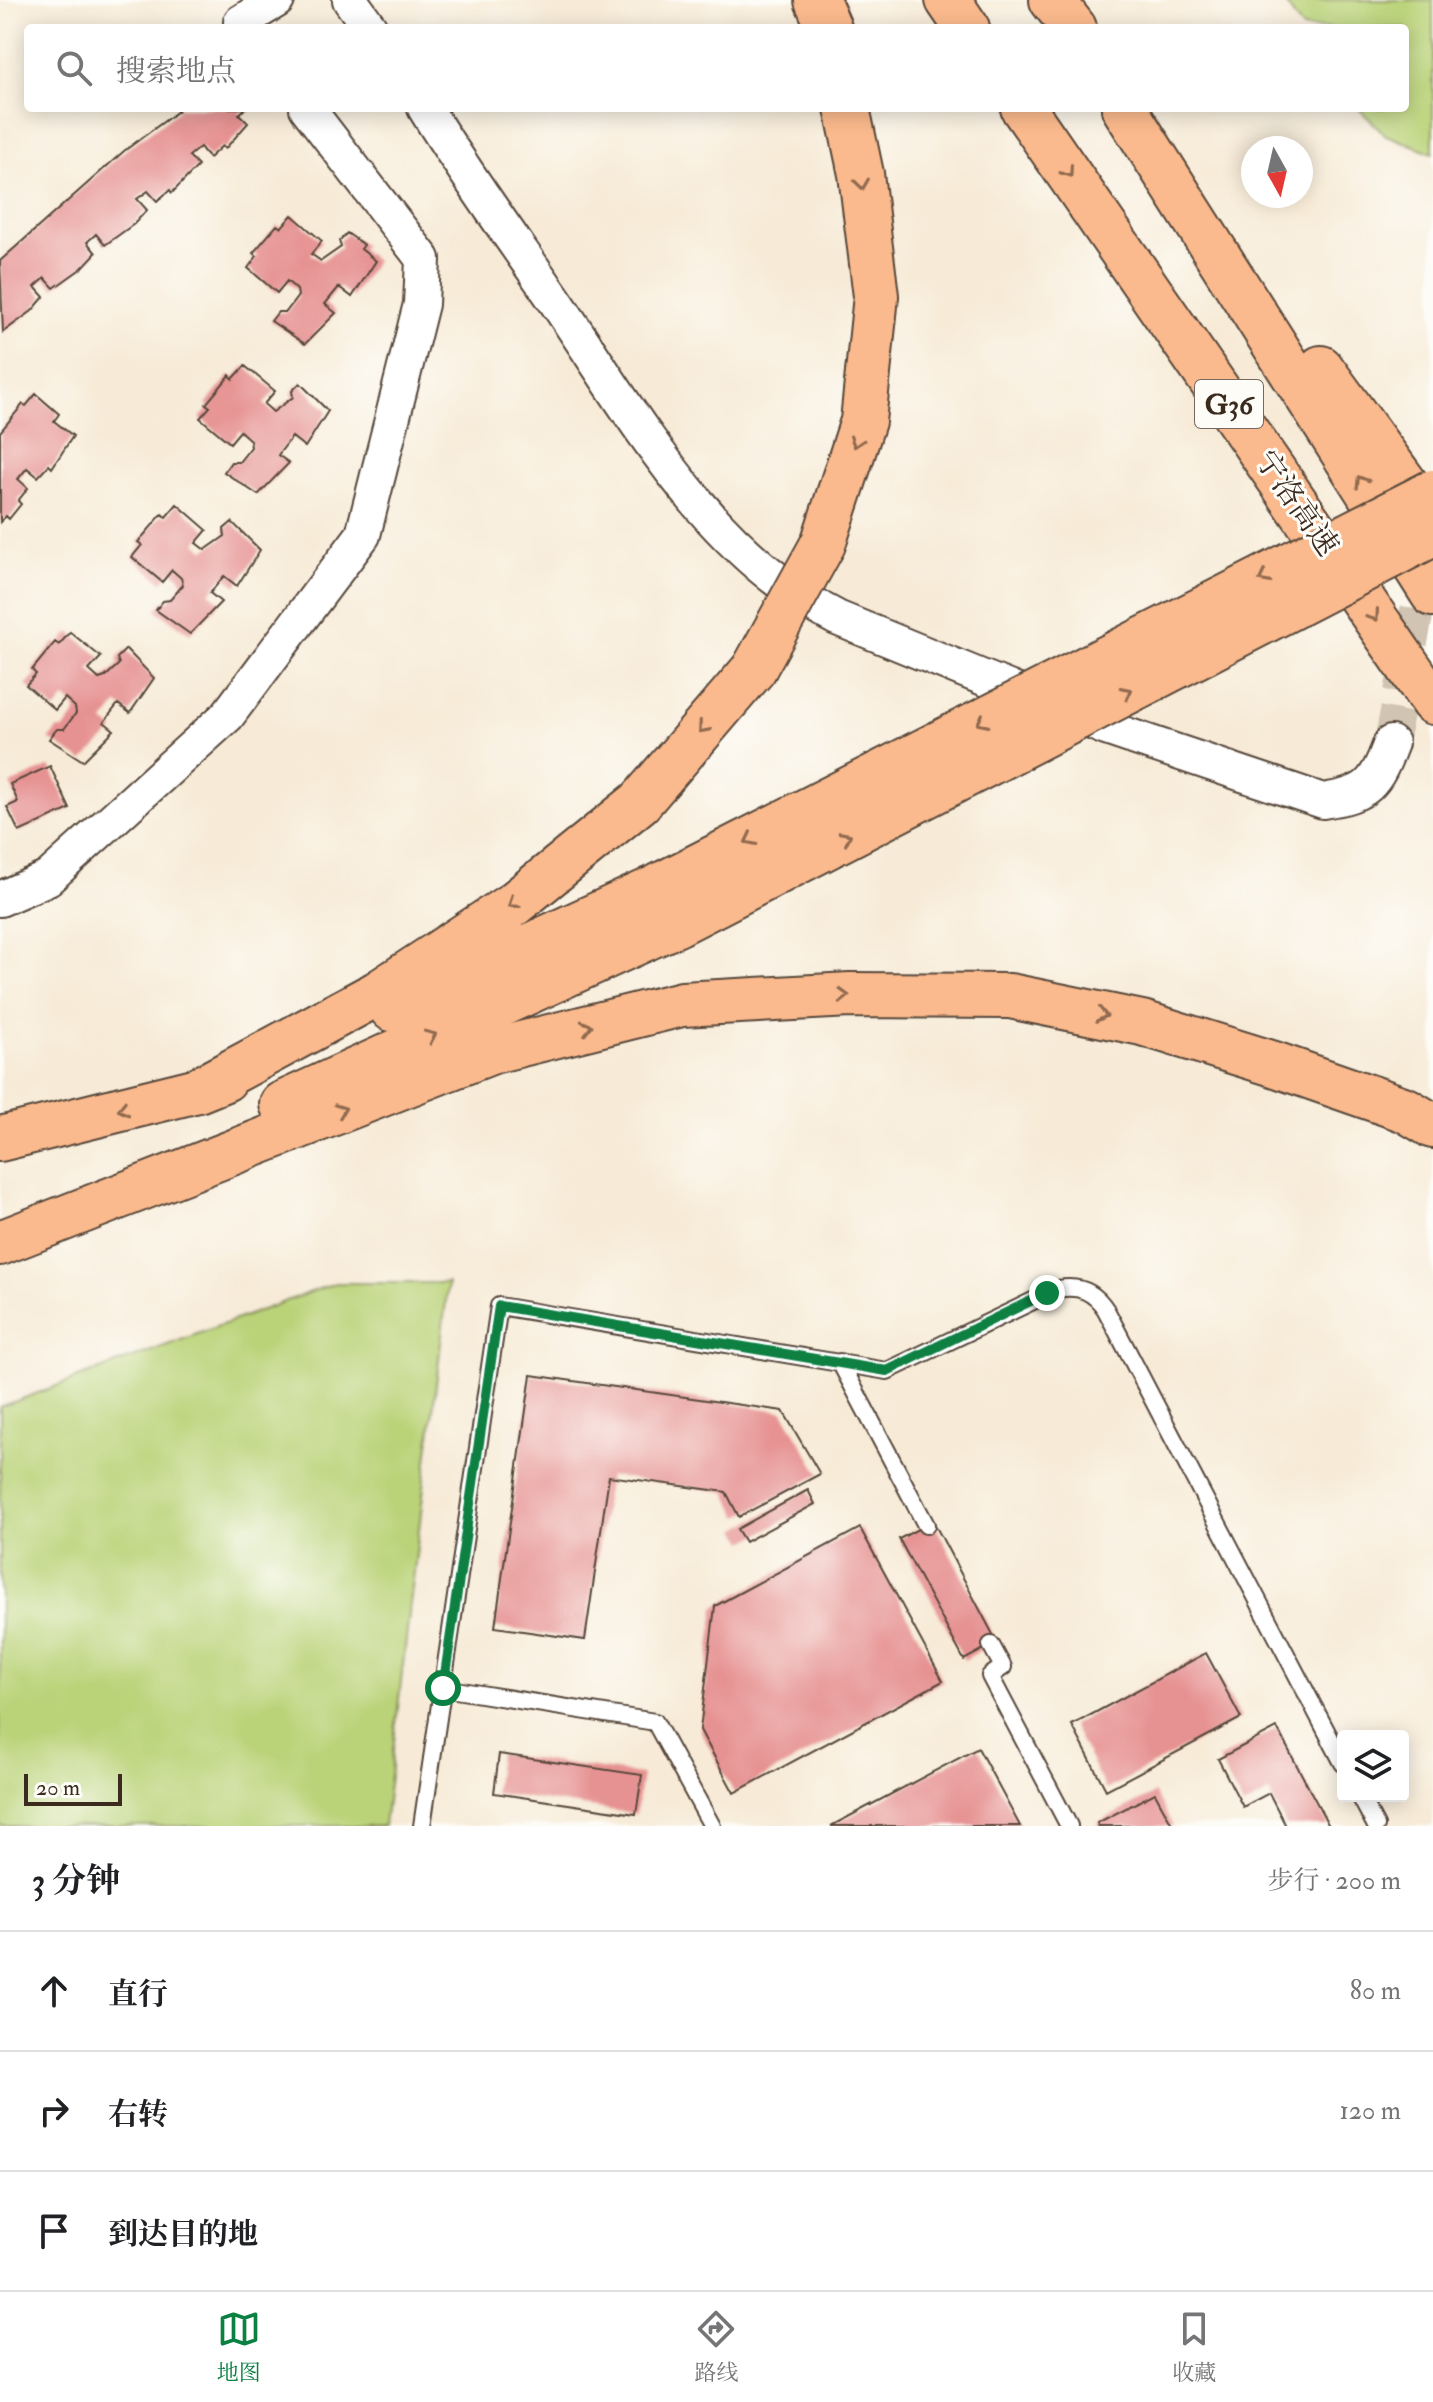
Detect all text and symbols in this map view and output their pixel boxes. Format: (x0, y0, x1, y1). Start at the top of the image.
search box (24, 24, 1409, 112)
icon: search (52, 46, 96, 90)
text: 搜索地点 (116, 53, 236, 90)
north arrow (1241, 136, 1313, 208)
one-way arrow (1058, 164, 1073, 178)
one-way arrow (853, 178, 870, 191)
road number: G36 (1195, 380, 1263, 428)
one-way arrow (850, 434, 866, 448)
street label: 宁洛高速 (1247, 444, 1346, 563)
one-way arrow (1356, 475, 1371, 490)
one-way arrow (1257, 569, 1272, 584)
one-way arrow (1364, 608, 1379, 622)
one-way arrow (1118, 687, 1133, 702)
one-way arrow (976, 712, 991, 727)
one-way arrow (699, 718, 713, 733)
one-way arrow (744, 830, 759, 845)
one-way arrow (837, 831, 852, 847)
one-way arrow (507, 893, 522, 908)
one-way arrow (838, 987, 851, 1004)
one-way arrow (1095, 1006, 1108, 1023)
one-way arrow (580, 1020, 594, 1037)
one-way arrow (422, 1030, 437, 1046)
one-way arrow (116, 1100, 130, 1117)
one-way arrow (333, 1103, 347, 1120)
route end (1029, 1275, 1065, 1311)
route start (425, 1670, 461, 1706)
map controls (1337, 1730, 1409, 1802)
button: layers (1337, 1730, 1409, 1802)
scale bar (24, 1770, 122, 1806)
text: 20 m (36, 1774, 80, 1802)
text: 3 分钟 (32, 1860, 120, 1903)
text: 步行 · 200 m (1267, 1865, 1401, 1897)
icon: ahead (32, 1969, 76, 2013)
text: 80 m (1350, 1975, 1401, 2007)
text: 直行 (108, 1976, 168, 2013)
icon: right (32, 2089, 76, 2133)
text: 120 m (1340, 2095, 1401, 2127)
text: 右转 (108, 2096, 168, 2133)
icon: arrive (32, 2209, 76, 2253)
text: 到达目的地 (108, 2216, 258, 2253)
tab: 地图 (217, 2307, 261, 2387)
tab: 路线 (694, 2307, 738, 2387)
tab: 收藏 (1172, 2307, 1216, 2387)

